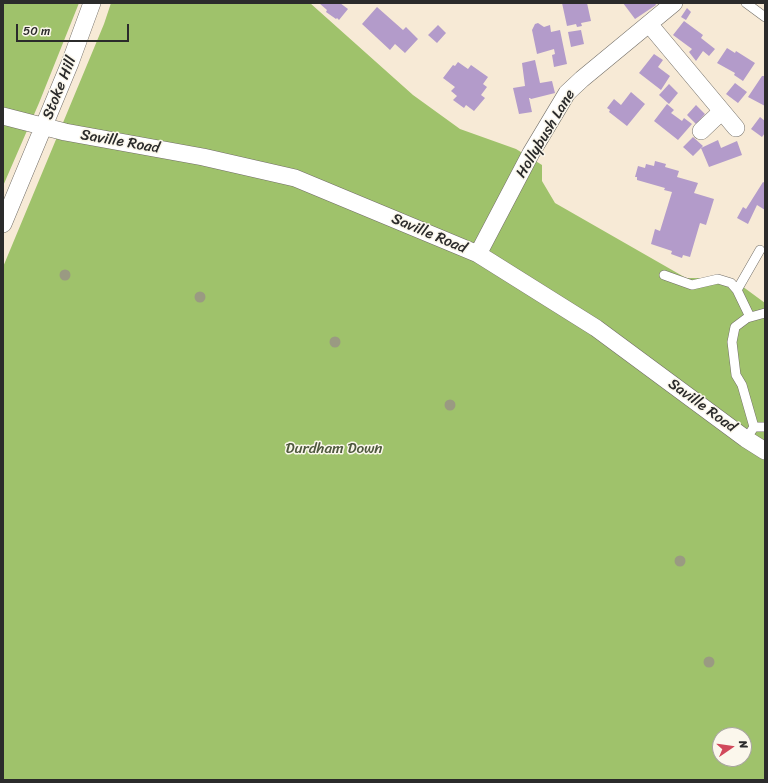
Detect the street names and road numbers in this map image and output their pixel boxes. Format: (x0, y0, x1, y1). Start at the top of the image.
street label: Stoke Hill (39, 54, 81, 122)
street label: Hollybush Lane (513, 87, 579, 181)
street label: Saville Road (79, 126, 161, 158)
street label: Saville Road (389, 210, 469, 258)
street label: Saville Road (664, 375, 740, 437)

